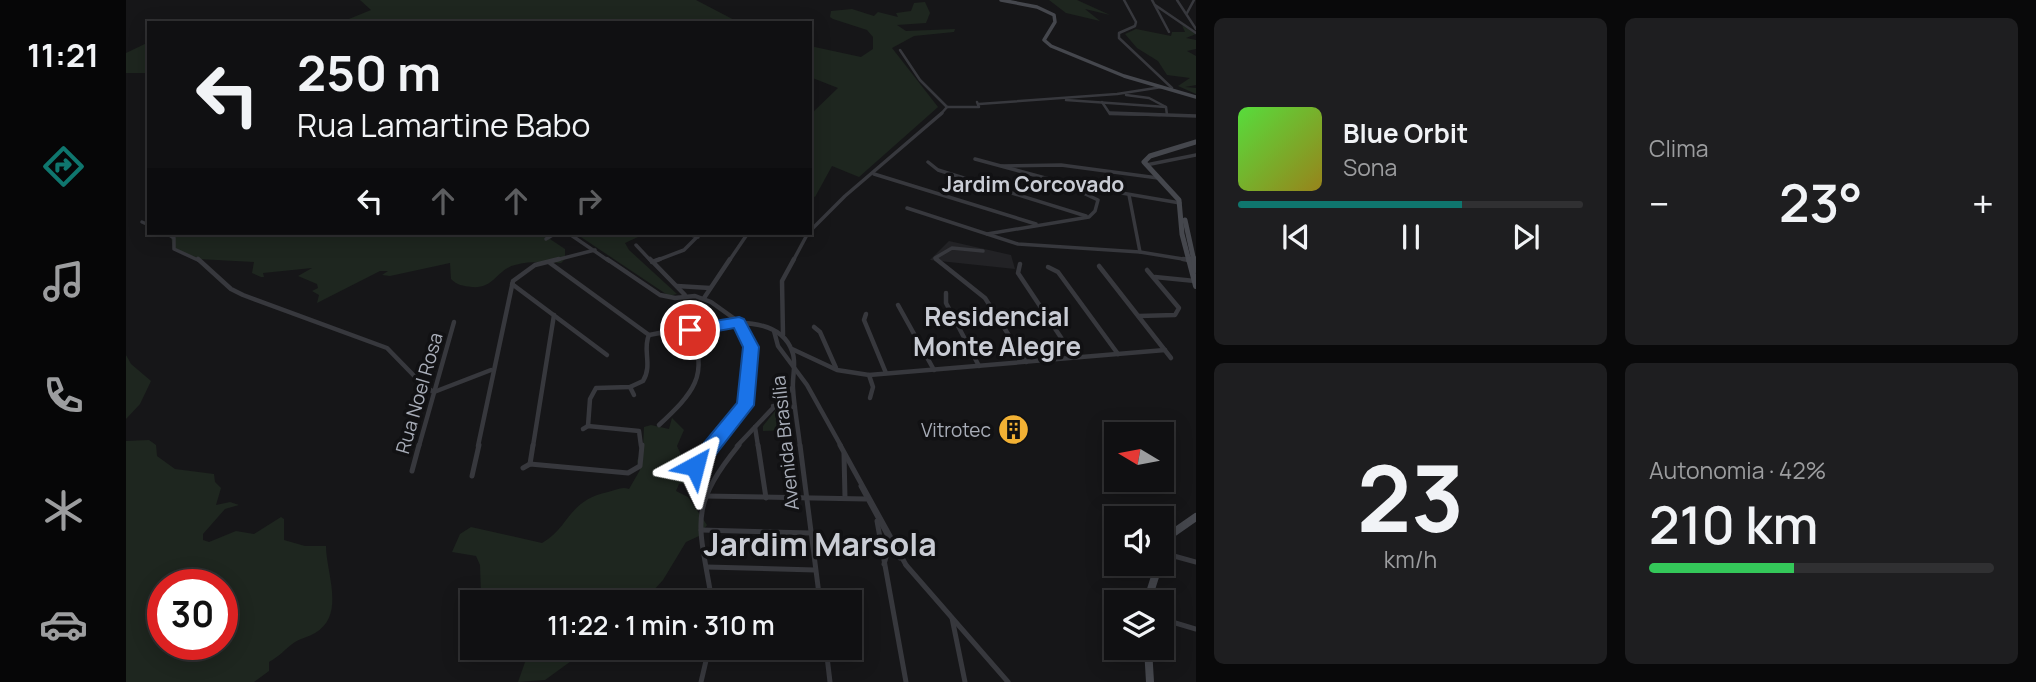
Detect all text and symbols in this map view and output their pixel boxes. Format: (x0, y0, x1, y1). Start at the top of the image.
text: 11:21 (27, 33, 99, 77)
text: 250 m (297, 39, 441, 106)
icon: left (182, 49, 273, 140)
text: Rua Lamartine Babo (297, 103, 590, 147)
text: Blue Orbit (1343, 115, 1468, 151)
text: Clima (1649, 132, 1708, 164)
icon: directions (39, 142, 88, 191)
text: Sona (1343, 151, 1397, 183)
text: 23° (1779, 167, 1863, 238)
district label: Jardim Corcovado (942, 170, 1124, 198)
text: − (1649, 177, 1670, 229)
text: + (1972, 177, 1994, 229)
icon: left (351, 182, 389, 220)
icon: ahead (424, 182, 462, 220)
icon: ahead (497, 182, 535, 220)
icon: right (570, 182, 608, 220)
icon: previous (1277, 218, 1315, 256)
icon: pause (1392, 218, 1430, 256)
icon: next (1507, 218, 1545, 256)
icon: music (39, 257, 88, 306)
district label: Residencial Monte Alegre (913, 298, 1081, 364)
pin (660, 300, 720, 360)
icon: arrive (671, 311, 709, 349)
street label: Rua Noel Rosa (389, 329, 449, 457)
icon: phone (39, 371, 88, 420)
street label: Avenida Brasília (765, 374, 805, 512)
building icon: Vitrotec (997, 413, 1031, 447)
place label: Vitrotec (921, 417, 991, 443)
north arrow (1104, 422, 1174, 492)
map controls (1104, 422, 1174, 660)
position arrow (658, 429, 732, 503)
text: 23 (1357, 435, 1464, 559)
text: Autonomia · 42% (1649, 454, 1826, 486)
icon: climate (39, 486, 88, 535)
text: 210 km (1649, 489, 1818, 560)
button: sound (1104, 506, 1174, 576)
district label: Jardim Marsola (703, 522, 937, 566)
text: km/h (1384, 543, 1437, 575)
speed limit sign: 30 (147, 569, 238, 660)
button: layers (1104, 590, 1174, 660)
icon: car (39, 600, 88, 649)
text: 11:22 · 1 min · 310 m (547, 607, 775, 643)

